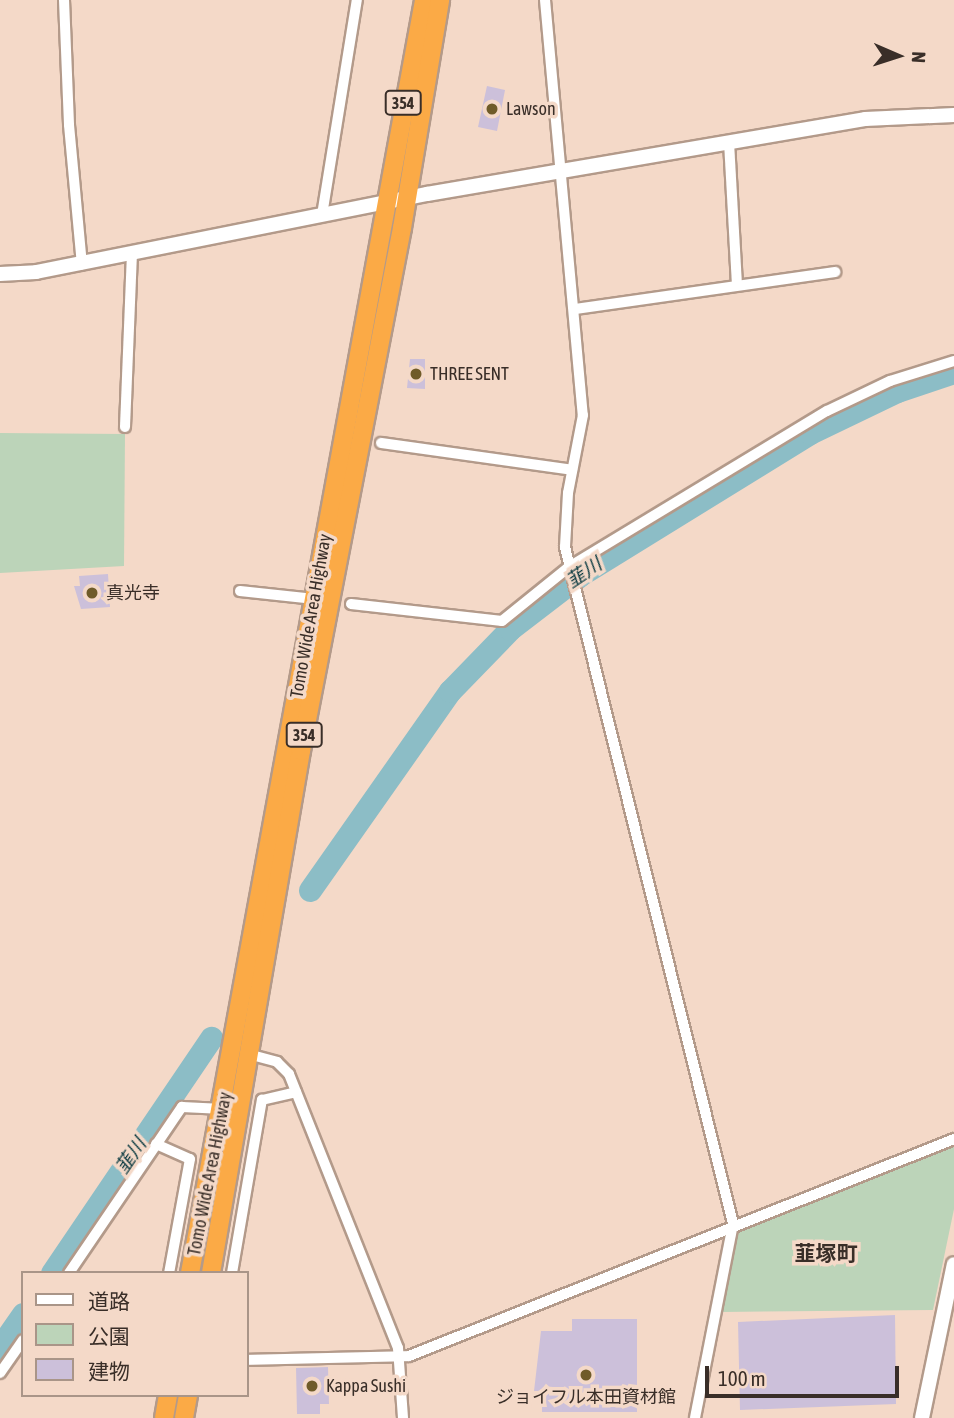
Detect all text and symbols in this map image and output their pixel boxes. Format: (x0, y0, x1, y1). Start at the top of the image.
north arrow (863, 21, 933, 91)
text: N (908, 51, 930, 63)
road number: 354 (384, 90, 422, 116)
place label: Lawson (506, 98, 556, 120)
marker: Lawson (484, 101, 500, 117)
place label: THREE SENT (430, 363, 509, 385)
marker: THREE SENT (408, 366, 424, 382)
street label: Tomo Wide Area Highway (286, 532, 336, 700)
water label: 韮川 (562, 553, 606, 593)
place label: 真光寺 (106, 582, 160, 604)
marker: 真光寺 (84, 585, 100, 601)
road number: 354 (285, 722, 323, 748)
street label: Tomo Wide Area Highway (184, 1090, 236, 1258)
water label: 韮川 (111, 1134, 151, 1178)
district label: 韮塚町 (795, 1240, 857, 1266)
legend (21, 1271, 248, 1397)
text: 道路 (88, 1289, 130, 1313)
text: 公園 (88, 1324, 130, 1348)
scale bar (709, 1352, 903, 1396)
text: 建物 (88, 1359, 130, 1383)
text: 100 m (718, 1366, 766, 1390)
marker: ジョイフル本田資材館 (578, 1367, 594, 1383)
place label: Kappa Sushi (326, 1375, 406, 1397)
marker: Kappa Sushi (304, 1378, 320, 1394)
place label: ジョイフル本田資材館 (496, 1386, 676, 1408)

